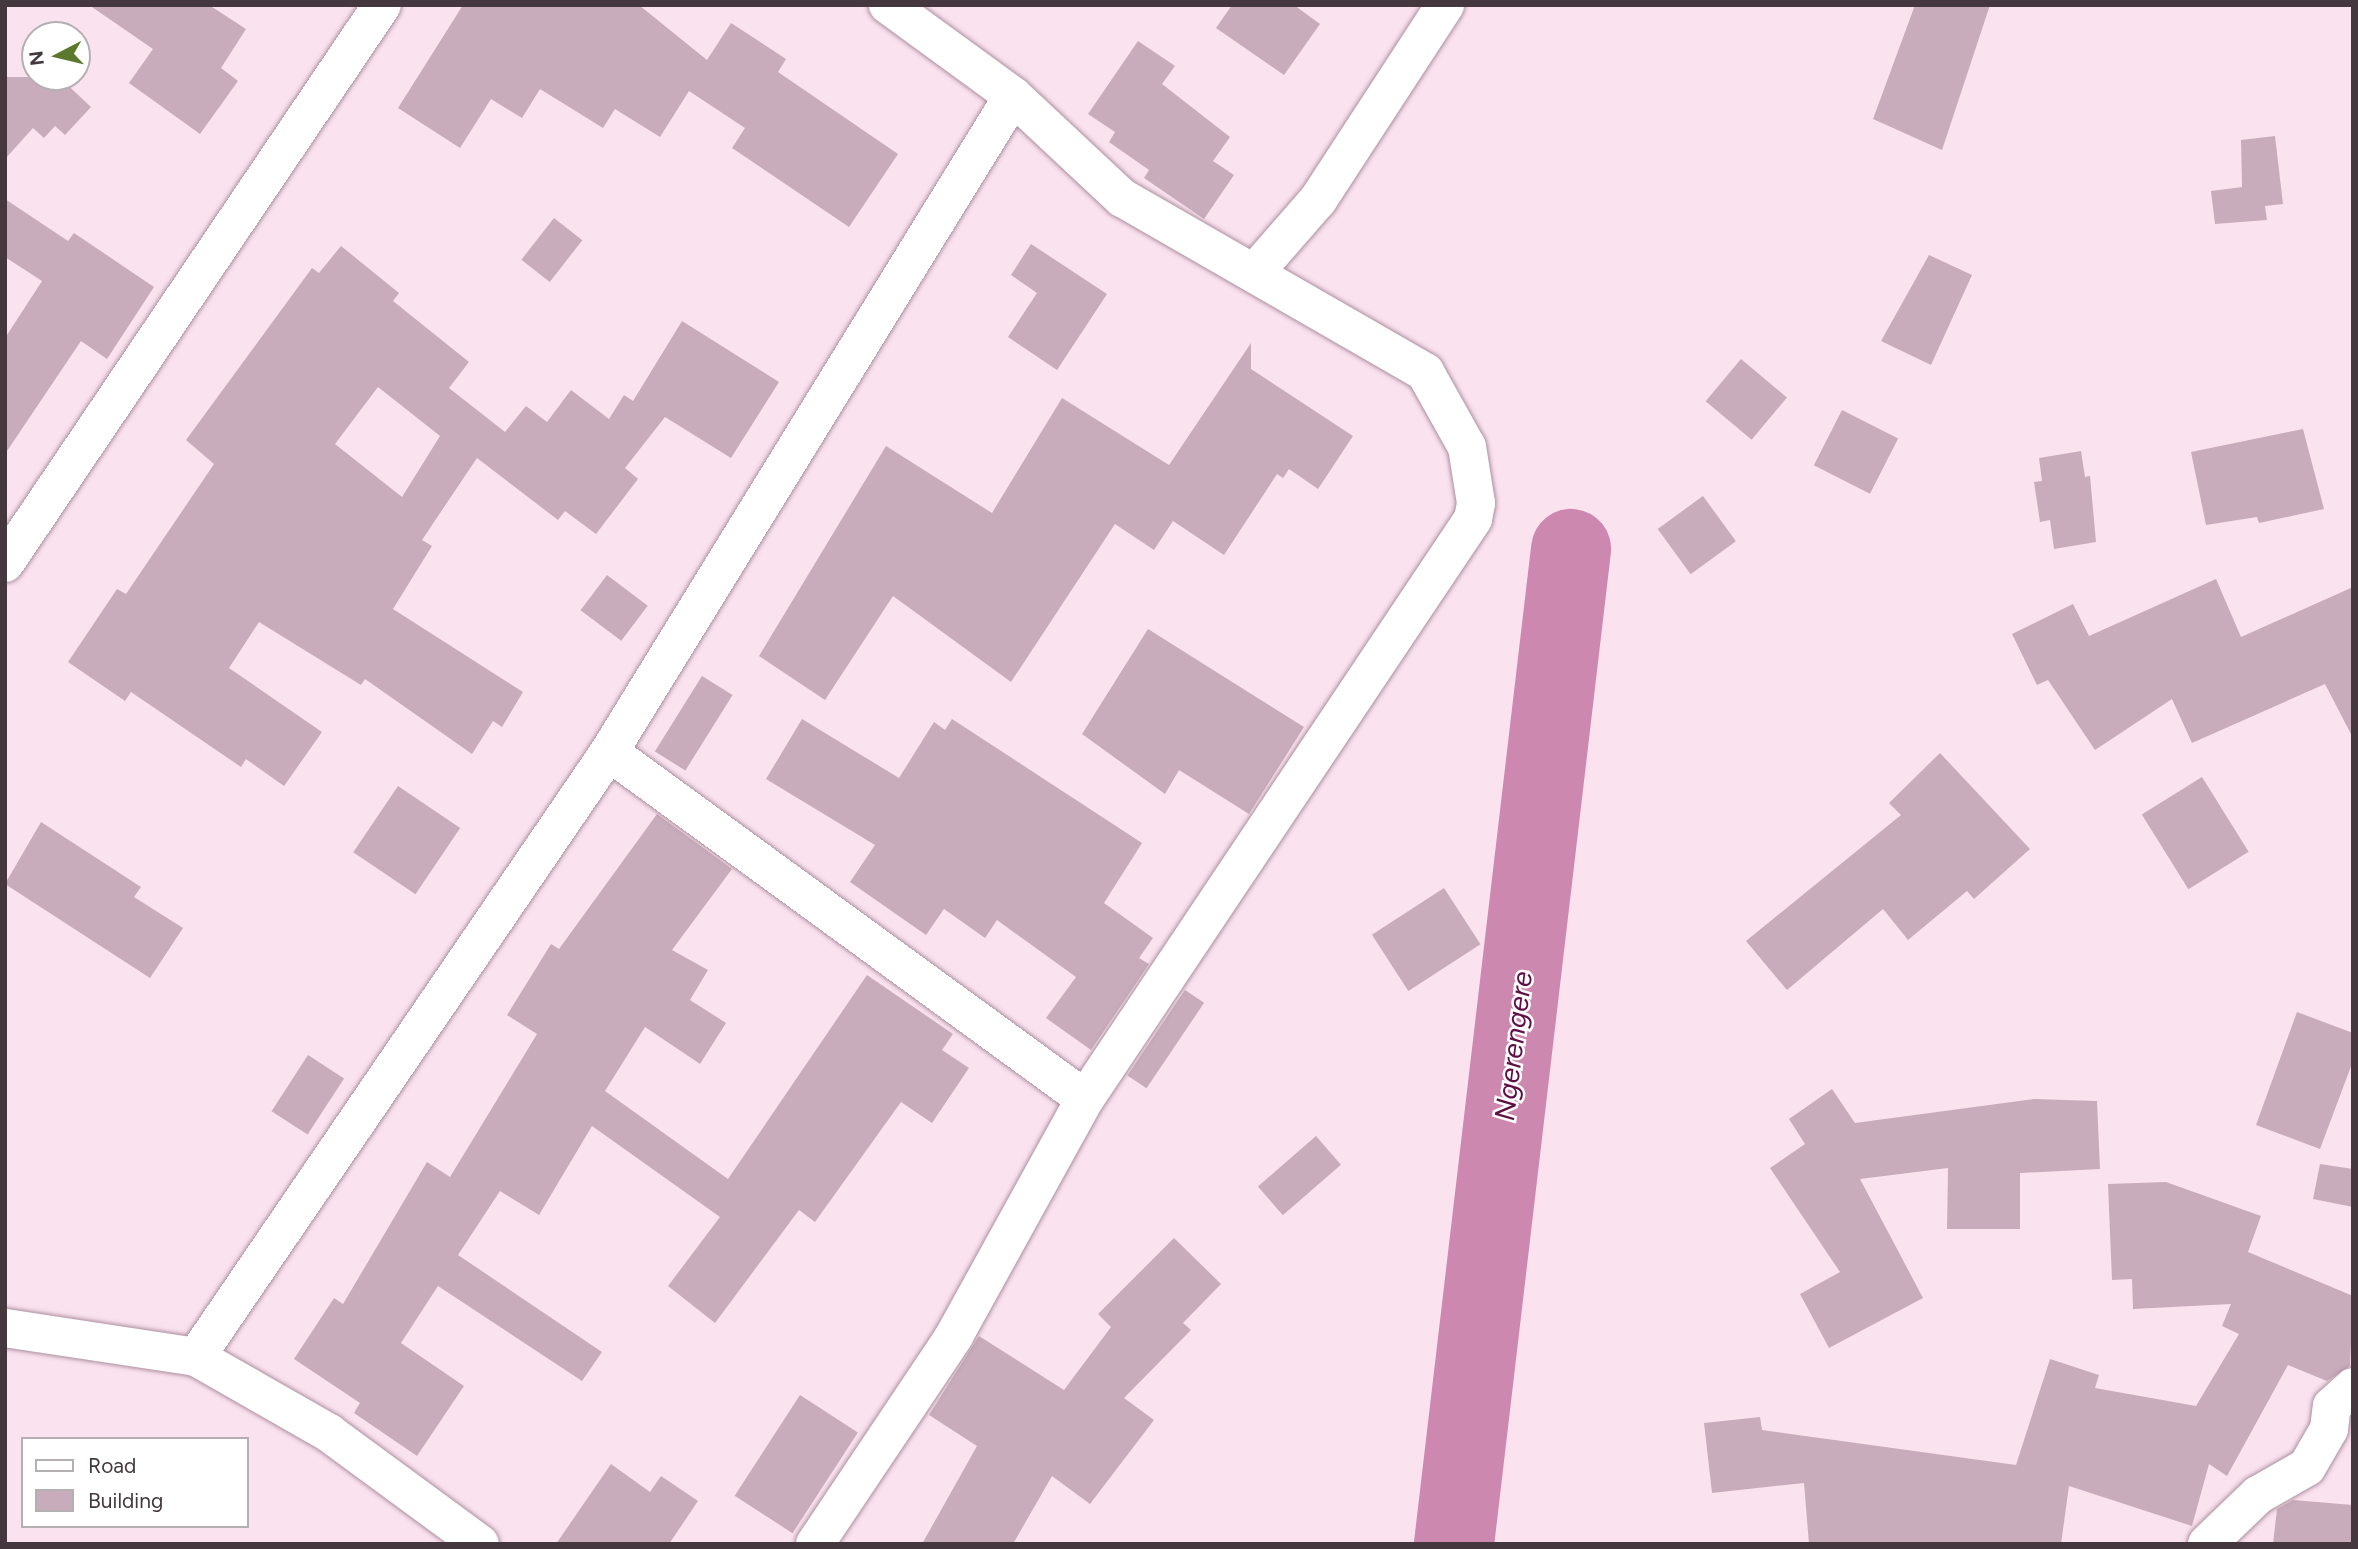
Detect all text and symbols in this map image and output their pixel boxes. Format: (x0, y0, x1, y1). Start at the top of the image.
north arrow (21, 21, 91, 91)
text: N (24, 50, 49, 67)
water label: Ngerengere (1487, 969, 1539, 1123)
legend (21, 1437, 248, 1528)
text: Road (88, 1453, 136, 1478)
text: Building (88, 1488, 163, 1513)

